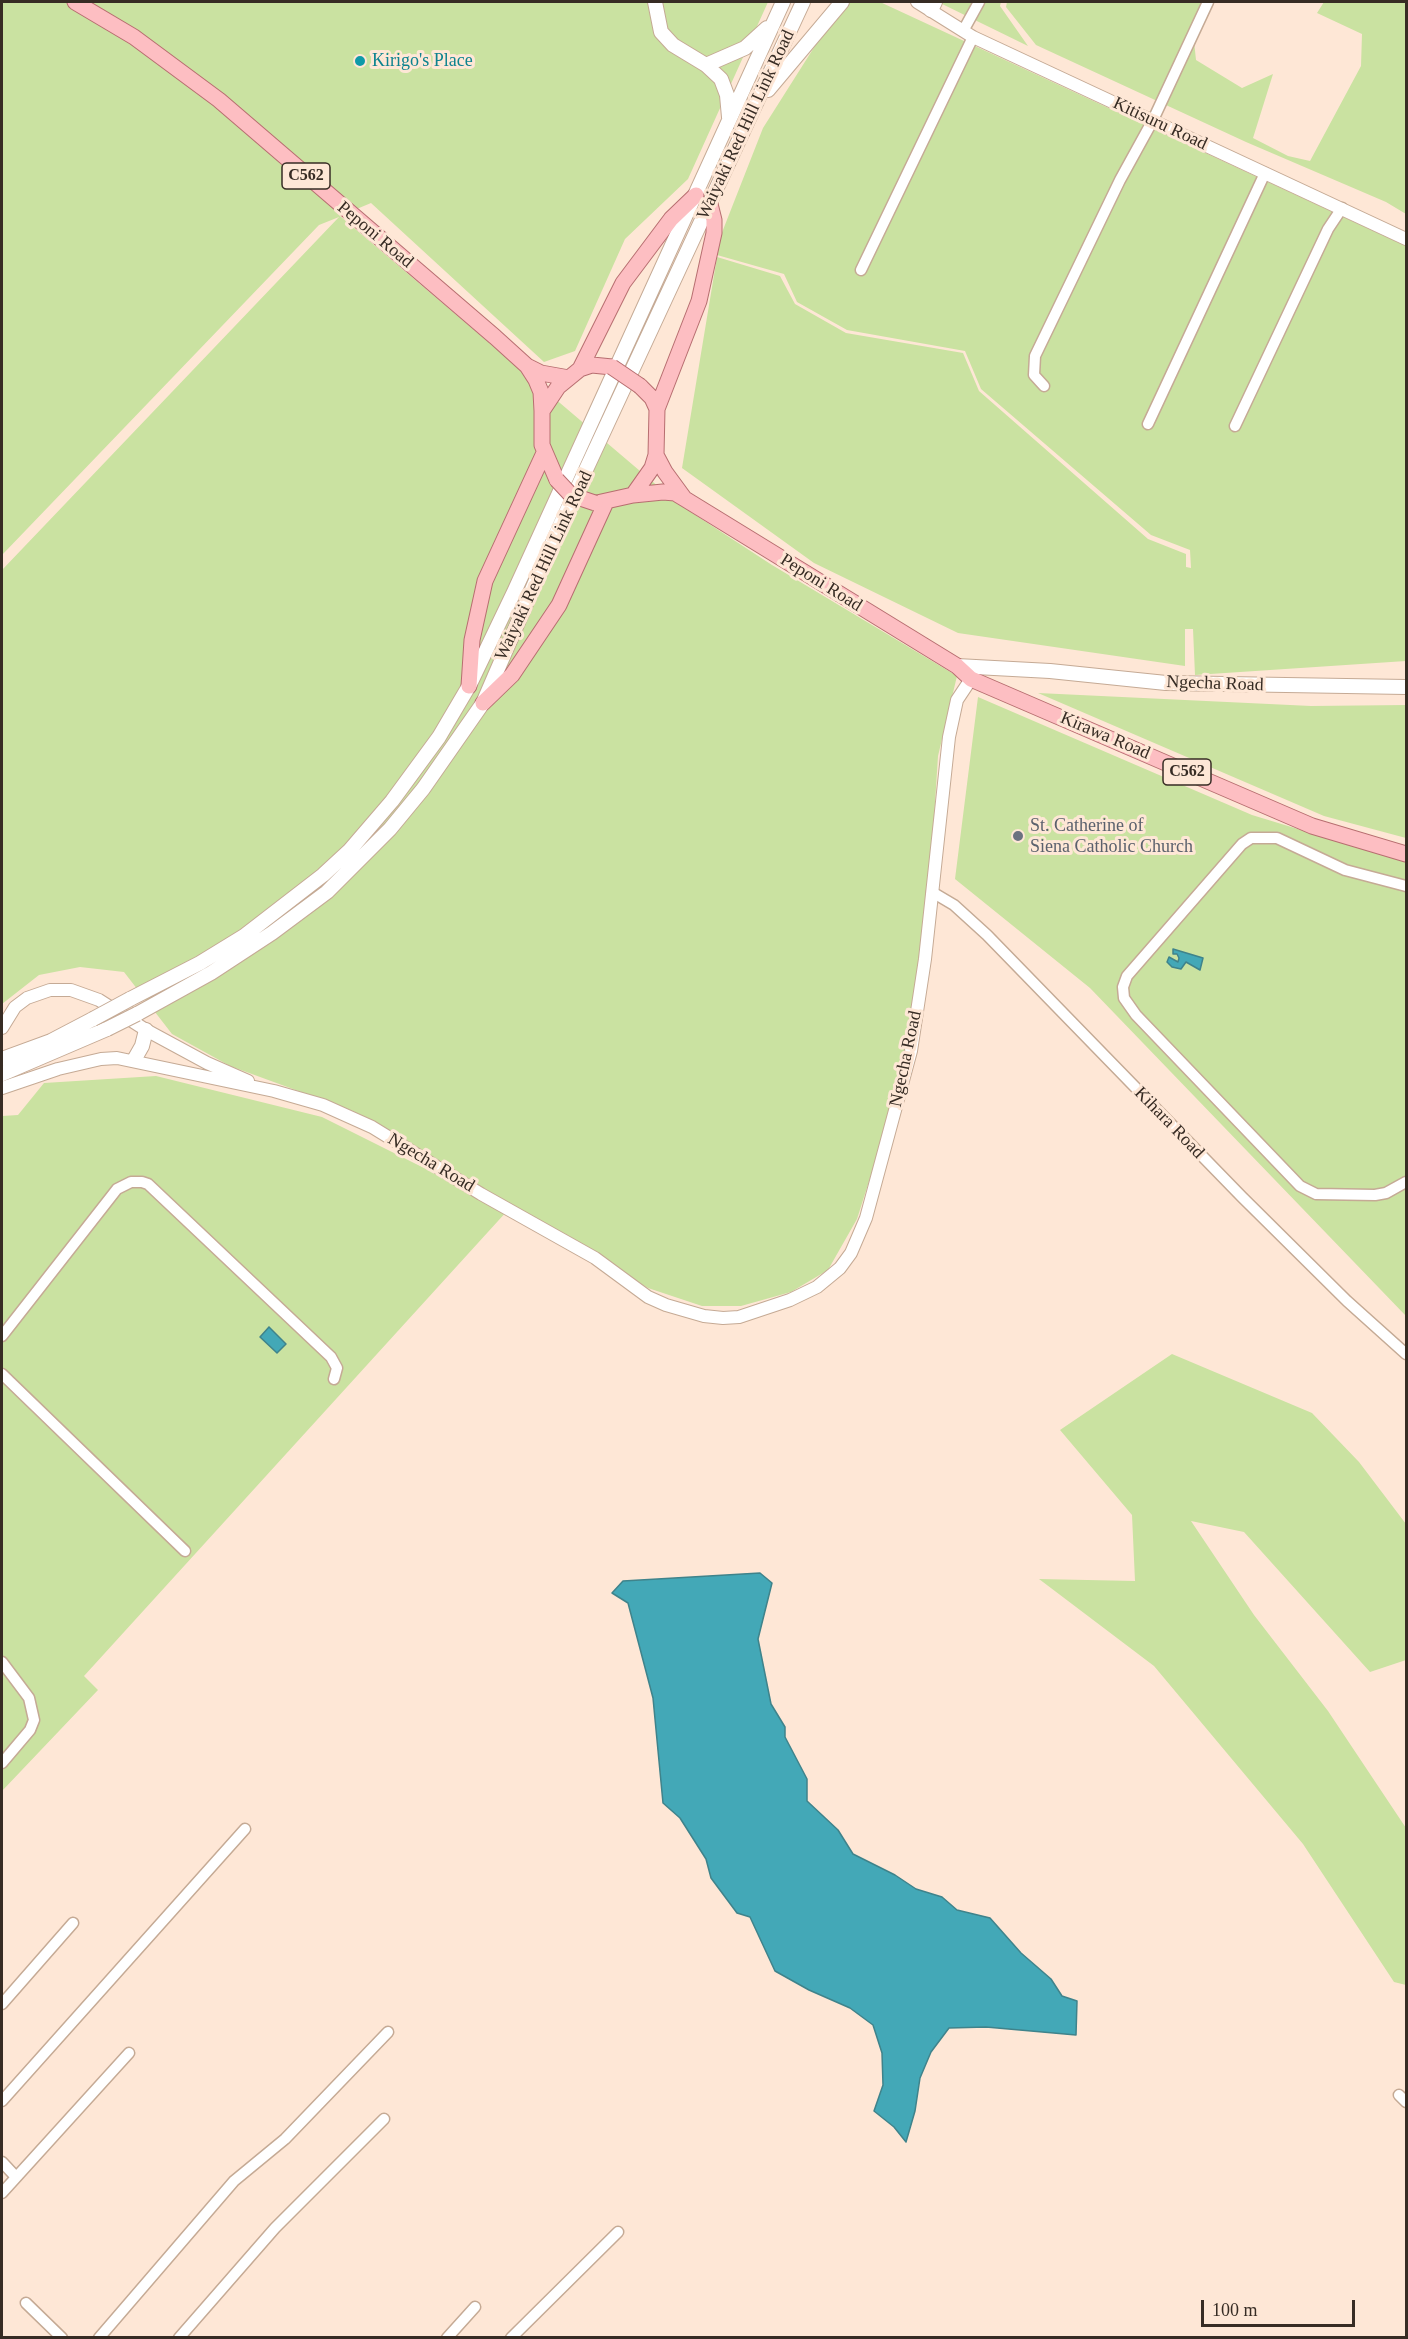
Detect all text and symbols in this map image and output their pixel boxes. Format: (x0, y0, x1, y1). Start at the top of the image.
street label: Waiyaki Red Hill Link Road (693, 27, 799, 223)
place label: Kirigo's Place (372, 50, 473, 72)
marker: Kirigo's Place (353, 54, 367, 68)
street label: Kitisuru Road (1109, 93, 1211, 155)
road number: C562 (282, 163, 330, 189)
street label: Peponi Road (333, 197, 417, 273)
street label: Waiyaki Red Hill Link Road (491, 468, 597, 664)
street label: Peponi Road (776, 549, 866, 617)
street label: Ngecha Road (1166, 672, 1264, 696)
street label: Kirawa Road (1057, 707, 1153, 765)
road number: C562 (1163, 759, 1211, 785)
place label: St. Catherine of Siena Catholic Church (1030, 815, 1193, 858)
marker: St. Catherine of Siena Catholic Church (1011, 829, 1025, 843)
street label: Ngecha Road (885, 1009, 927, 1109)
street label: Kihara Road (1129, 1083, 1209, 1163)
street label: Ngecha Road (384, 1129, 478, 1197)
scale bar (1204, 2288, 1358, 2326)
text: 100 m (1212, 2300, 1258, 2320)

